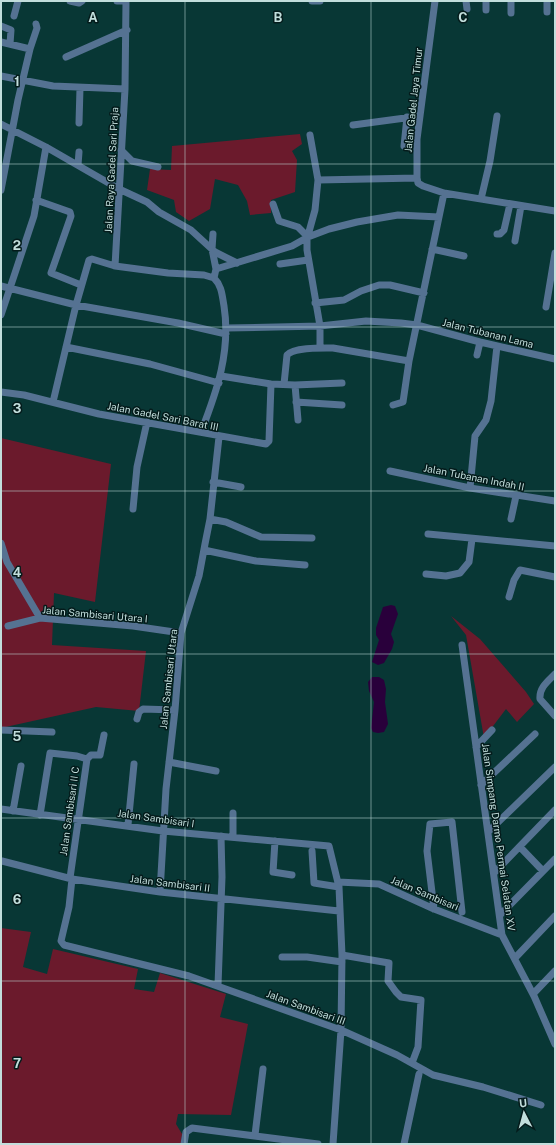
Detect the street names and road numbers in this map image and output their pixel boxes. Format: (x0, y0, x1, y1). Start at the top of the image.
street label: Jalan Gadel Jaya Timur (402, 47, 424, 153)
street label: Jalan Raya Gadel Sari Praja (102, 107, 120, 233)
street label: Jalan Tubanan Lama (441, 316, 535, 350)
street label: Jalan Gadel Sari Barat III (106, 399, 220, 433)
street label: Jalan Tubanan Indah II (423, 461, 525, 493)
street label: Jalan Sambisari Utara I (42, 603, 148, 625)
street label: Jalan Sambisari Utara (157, 628, 179, 730)
street label: Jalan Simpang Darmo Permai Selatan XV (480, 742, 518, 932)
street label: Jalan Sambisari II C (57, 766, 81, 856)
street label: Jalan Sambisari I (117, 807, 195, 829)
street label: Jalan Sambisari II (129, 872, 211, 894)
street label: Jalan Sambisari (389, 873, 461, 913)
street label: Jalan Sambisari III (265, 987, 347, 1027)

